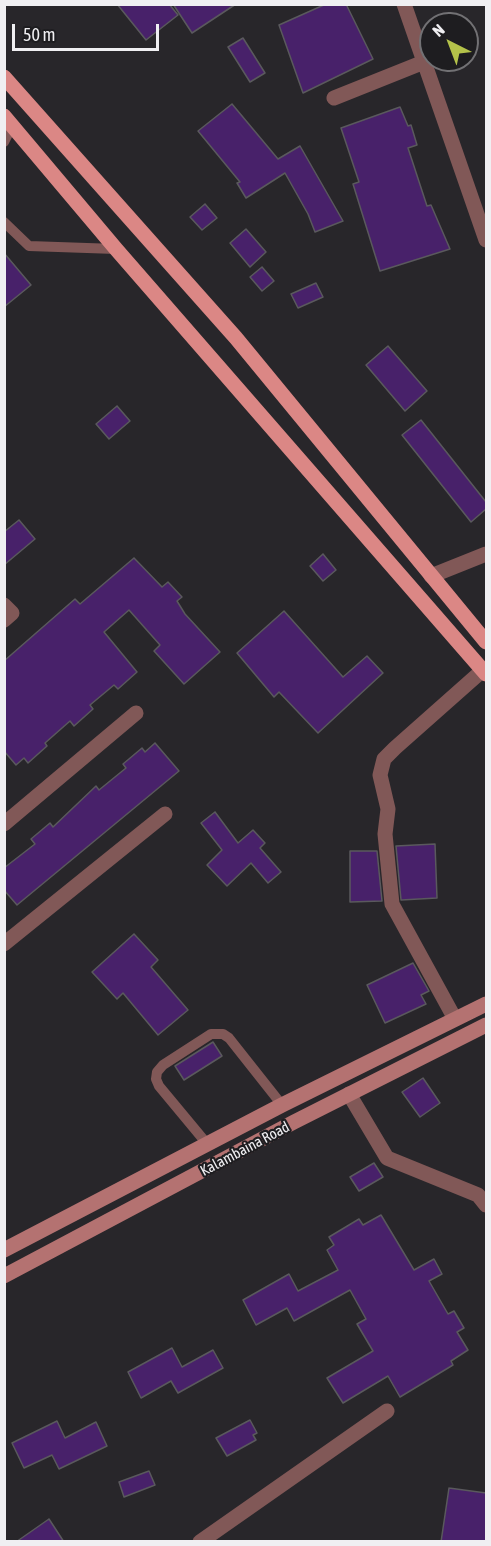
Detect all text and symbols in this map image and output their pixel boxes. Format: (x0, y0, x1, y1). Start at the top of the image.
scale bar (15, 12, 162, 50)
north arrow (419, 12, 479, 72)
text: N (429, 20, 448, 40)
text: 50 m (23, 24, 55, 45)
street label: Kalambaina Road (197, 1118, 293, 1180)

